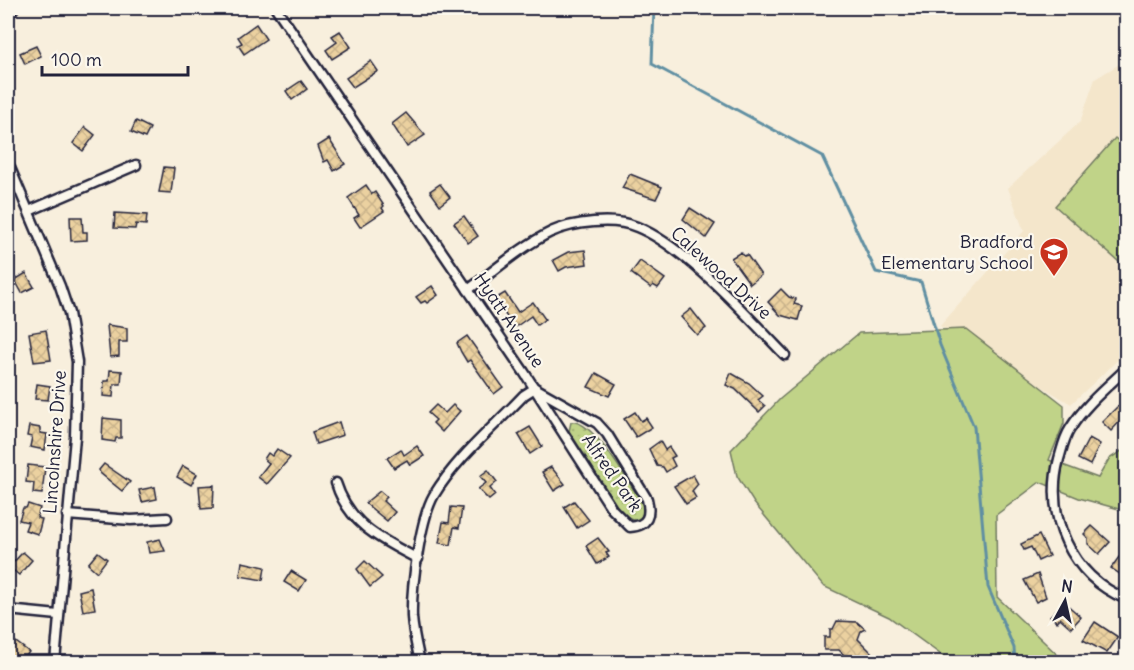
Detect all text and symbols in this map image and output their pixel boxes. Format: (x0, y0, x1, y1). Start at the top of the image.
scale bar (42, 39, 188, 77)
text: 100 m (51, 48, 102, 71)
street label: Calewood Drive (666, 221, 776, 324)
place label: Bradford Elementary School (881, 230, 1033, 274)
school or university icon: Bradford Elementary School (1038, 236, 1070, 278)
street label: Hyatt Avenue (469, 268, 550, 372)
street label: Lincolnshire Drive (38, 369, 71, 514)
street label: Alfred Park (577, 429, 648, 516)
north arrow (1035, 571, 1095, 631)
text: N (1060, 575, 1074, 597)

